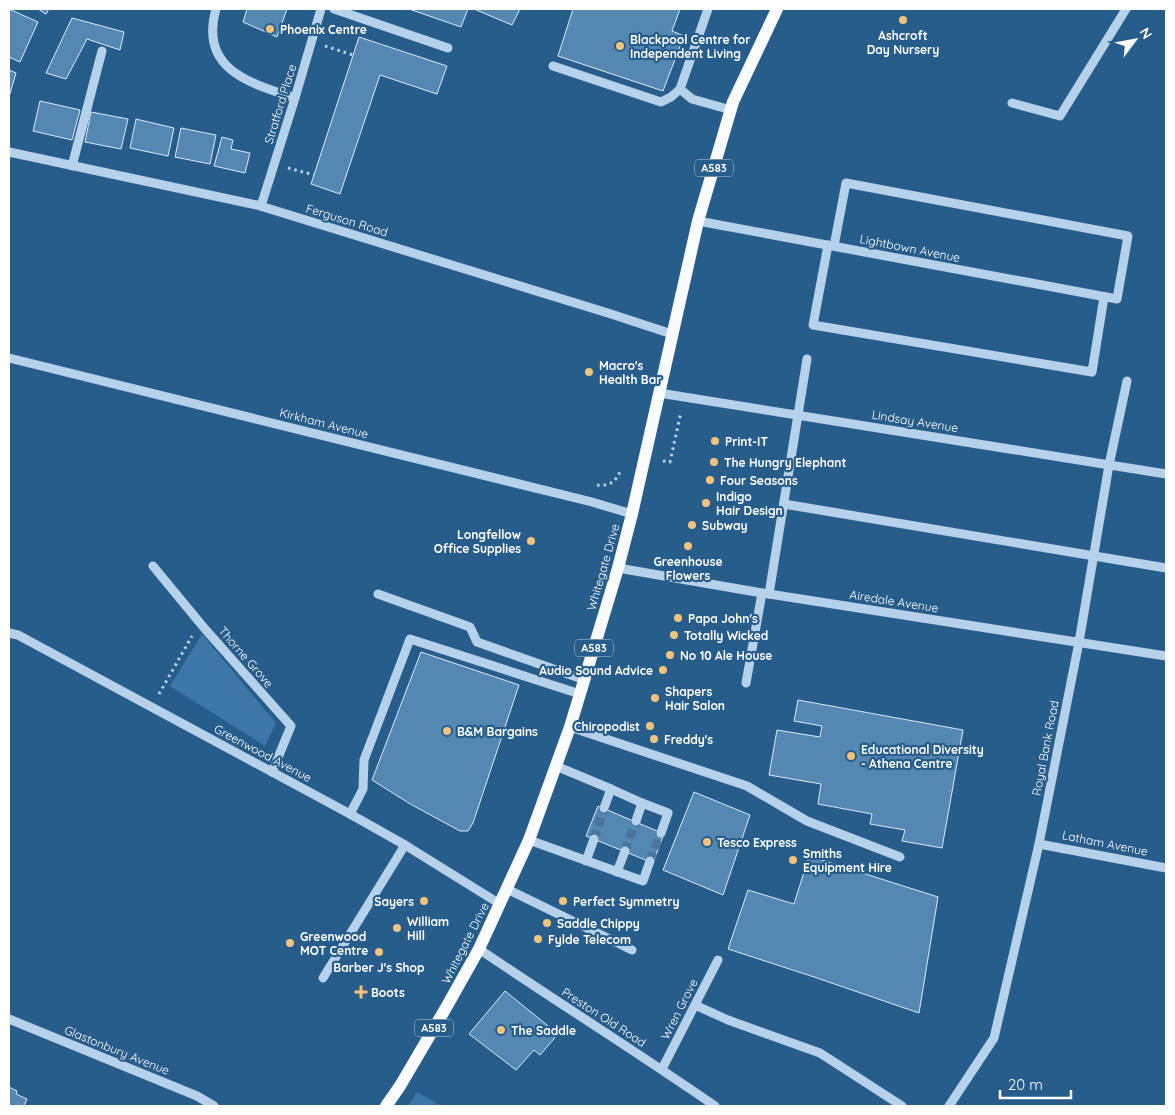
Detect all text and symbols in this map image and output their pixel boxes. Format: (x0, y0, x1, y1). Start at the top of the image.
marker: Ashcroft Day Nursery (897, 14, 909, 26)
north arrow (1110, 15, 1160, 65)
place label: Phoenix Centre (280, 22, 367, 37)
marker: Phoenix Centre (264, 23, 276, 35)
text: N (1136, 24, 1156, 42)
place label: Ashcroft Day Nursery (867, 28, 939, 57)
place label: Blackpool Centre for Independent Living (630, 32, 750, 61)
marker: Blackpool Centre for Independent Living (614, 40, 626, 52)
street label: Stratford Place (261, 62, 299, 146)
road number: A583 (695, 160, 733, 177)
street label: Ferguson Road (304, 200, 390, 240)
street label: Lightbown Avenue (858, 231, 962, 265)
place label: Macro's Health Bar (599, 358, 661, 387)
marker: Macro's Health Bar (583, 366, 595, 378)
street label: Kirkham Avenue (278, 405, 370, 441)
street label: Lindsay Avenue (871, 407, 959, 435)
place label: Print-IT (725, 434, 768, 449)
marker: Print-IT (709, 435, 721, 447)
place label: The Hungry Elephant (724, 455, 846, 470)
marker: The Hungry Elephant (708, 456, 720, 468)
place label: Four Seasons (720, 473, 798, 488)
marker: Four Seasons (704, 474, 716, 486)
place label: Indigo Hair Design (716, 489, 783, 518)
marker: Indigo Hair Design (700, 497, 712, 509)
place label: Subway (702, 518, 748, 533)
marker: Subway (686, 519, 698, 531)
street label: Whitegate Drive (583, 522, 623, 612)
place label: Longfellow Office Supplies (434, 527, 521, 556)
marker: Longfellow Office Supplies (525, 535, 537, 547)
marker: Greenhouse Flowers (682, 540, 694, 552)
place label: Greenhouse Flowers (653, 554, 723, 583)
street label: Airedale Avenue (849, 587, 940, 615)
place label: Papa John's (688, 611, 758, 626)
marker: Papa John's (672, 612, 684, 624)
street label: Thorne Grove (215, 623, 277, 691)
place label: Totally Wicked (684, 628, 768, 643)
marker: Totally Wicked (668, 629, 680, 641)
road number: A583 (575, 640, 613, 656)
place label: No 10 Ale House (680, 648, 772, 663)
marker: No 10 Ale House (664, 649, 676, 661)
place label: Audio Sound Advice (539, 663, 653, 678)
marker: Audio Sound Advice (657, 664, 669, 676)
place label: Shapers Hair Salon (665, 684, 725, 713)
marker: Shapers Hair Salon (649, 692, 661, 704)
street label: Royal Bank Road (1028, 699, 1062, 797)
place label: Chiropodist (574, 719, 640, 734)
marker: Chiropodist (644, 720, 656, 732)
street label: Greenwood Avenue (212, 721, 315, 785)
place label: B&M Bargains (457, 724, 538, 739)
marker: B&M Bargains (441, 725, 453, 737)
place label: Freddy's (664, 732, 713, 747)
marker: Freddy's (648, 733, 660, 745)
place label: Educational Diversity - Athena Centre (861, 742, 984, 771)
marker: Educational Diversity - Athena Centre (845, 750, 857, 762)
street label: Latham Avenue (1061, 827, 1149, 859)
place label: Tesco Express (717, 835, 797, 850)
marker: Tesco Express (701, 836, 713, 848)
place label: Smiths Equipment Hire (803, 846, 892, 875)
marker: Smiths Equipment Hire (787, 854, 799, 866)
place label: Sayers (374, 894, 414, 909)
place label: Perfect Symmetry (573, 894, 679, 909)
marker: Sayers (418, 895, 430, 907)
marker: Perfect Symmetry (557, 895, 569, 907)
street label: Whitegate Drive (438, 900, 492, 986)
place label: William Hill (407, 914, 449, 943)
place label: Saddle Chippy (557, 916, 640, 931)
marker: Saddle Chippy (541, 917, 553, 929)
marker: William Hill (391, 922, 403, 934)
place label: Greenwood MOT Centre (300, 929, 368, 958)
place label: Fylde Telecom (548, 932, 631, 947)
marker: Fylde Telecom (532, 933, 544, 945)
marker: Greenwood MOT Centre (284, 937, 296, 949)
marker: Barber J's Shop (373, 946, 385, 958)
place label: Barber J's Shop (333, 960, 425, 975)
street label: Wren Grove (657, 976, 701, 1042)
street label: Preston Old Road (559, 984, 649, 1050)
place label: Boots (371, 985, 405, 1000)
marker: Boots (355, 986, 367, 998)
road number: A583 (415, 1020, 453, 1036)
street label: Glastonbury Avenue (62, 1022, 172, 1078)
place label: The Saddle (511, 1023, 576, 1038)
marker: The Saddle (495, 1024, 507, 1036)
scale bar (1000, 1068, 1071, 1100)
text: 20 m (1008, 1075, 1043, 1094)

